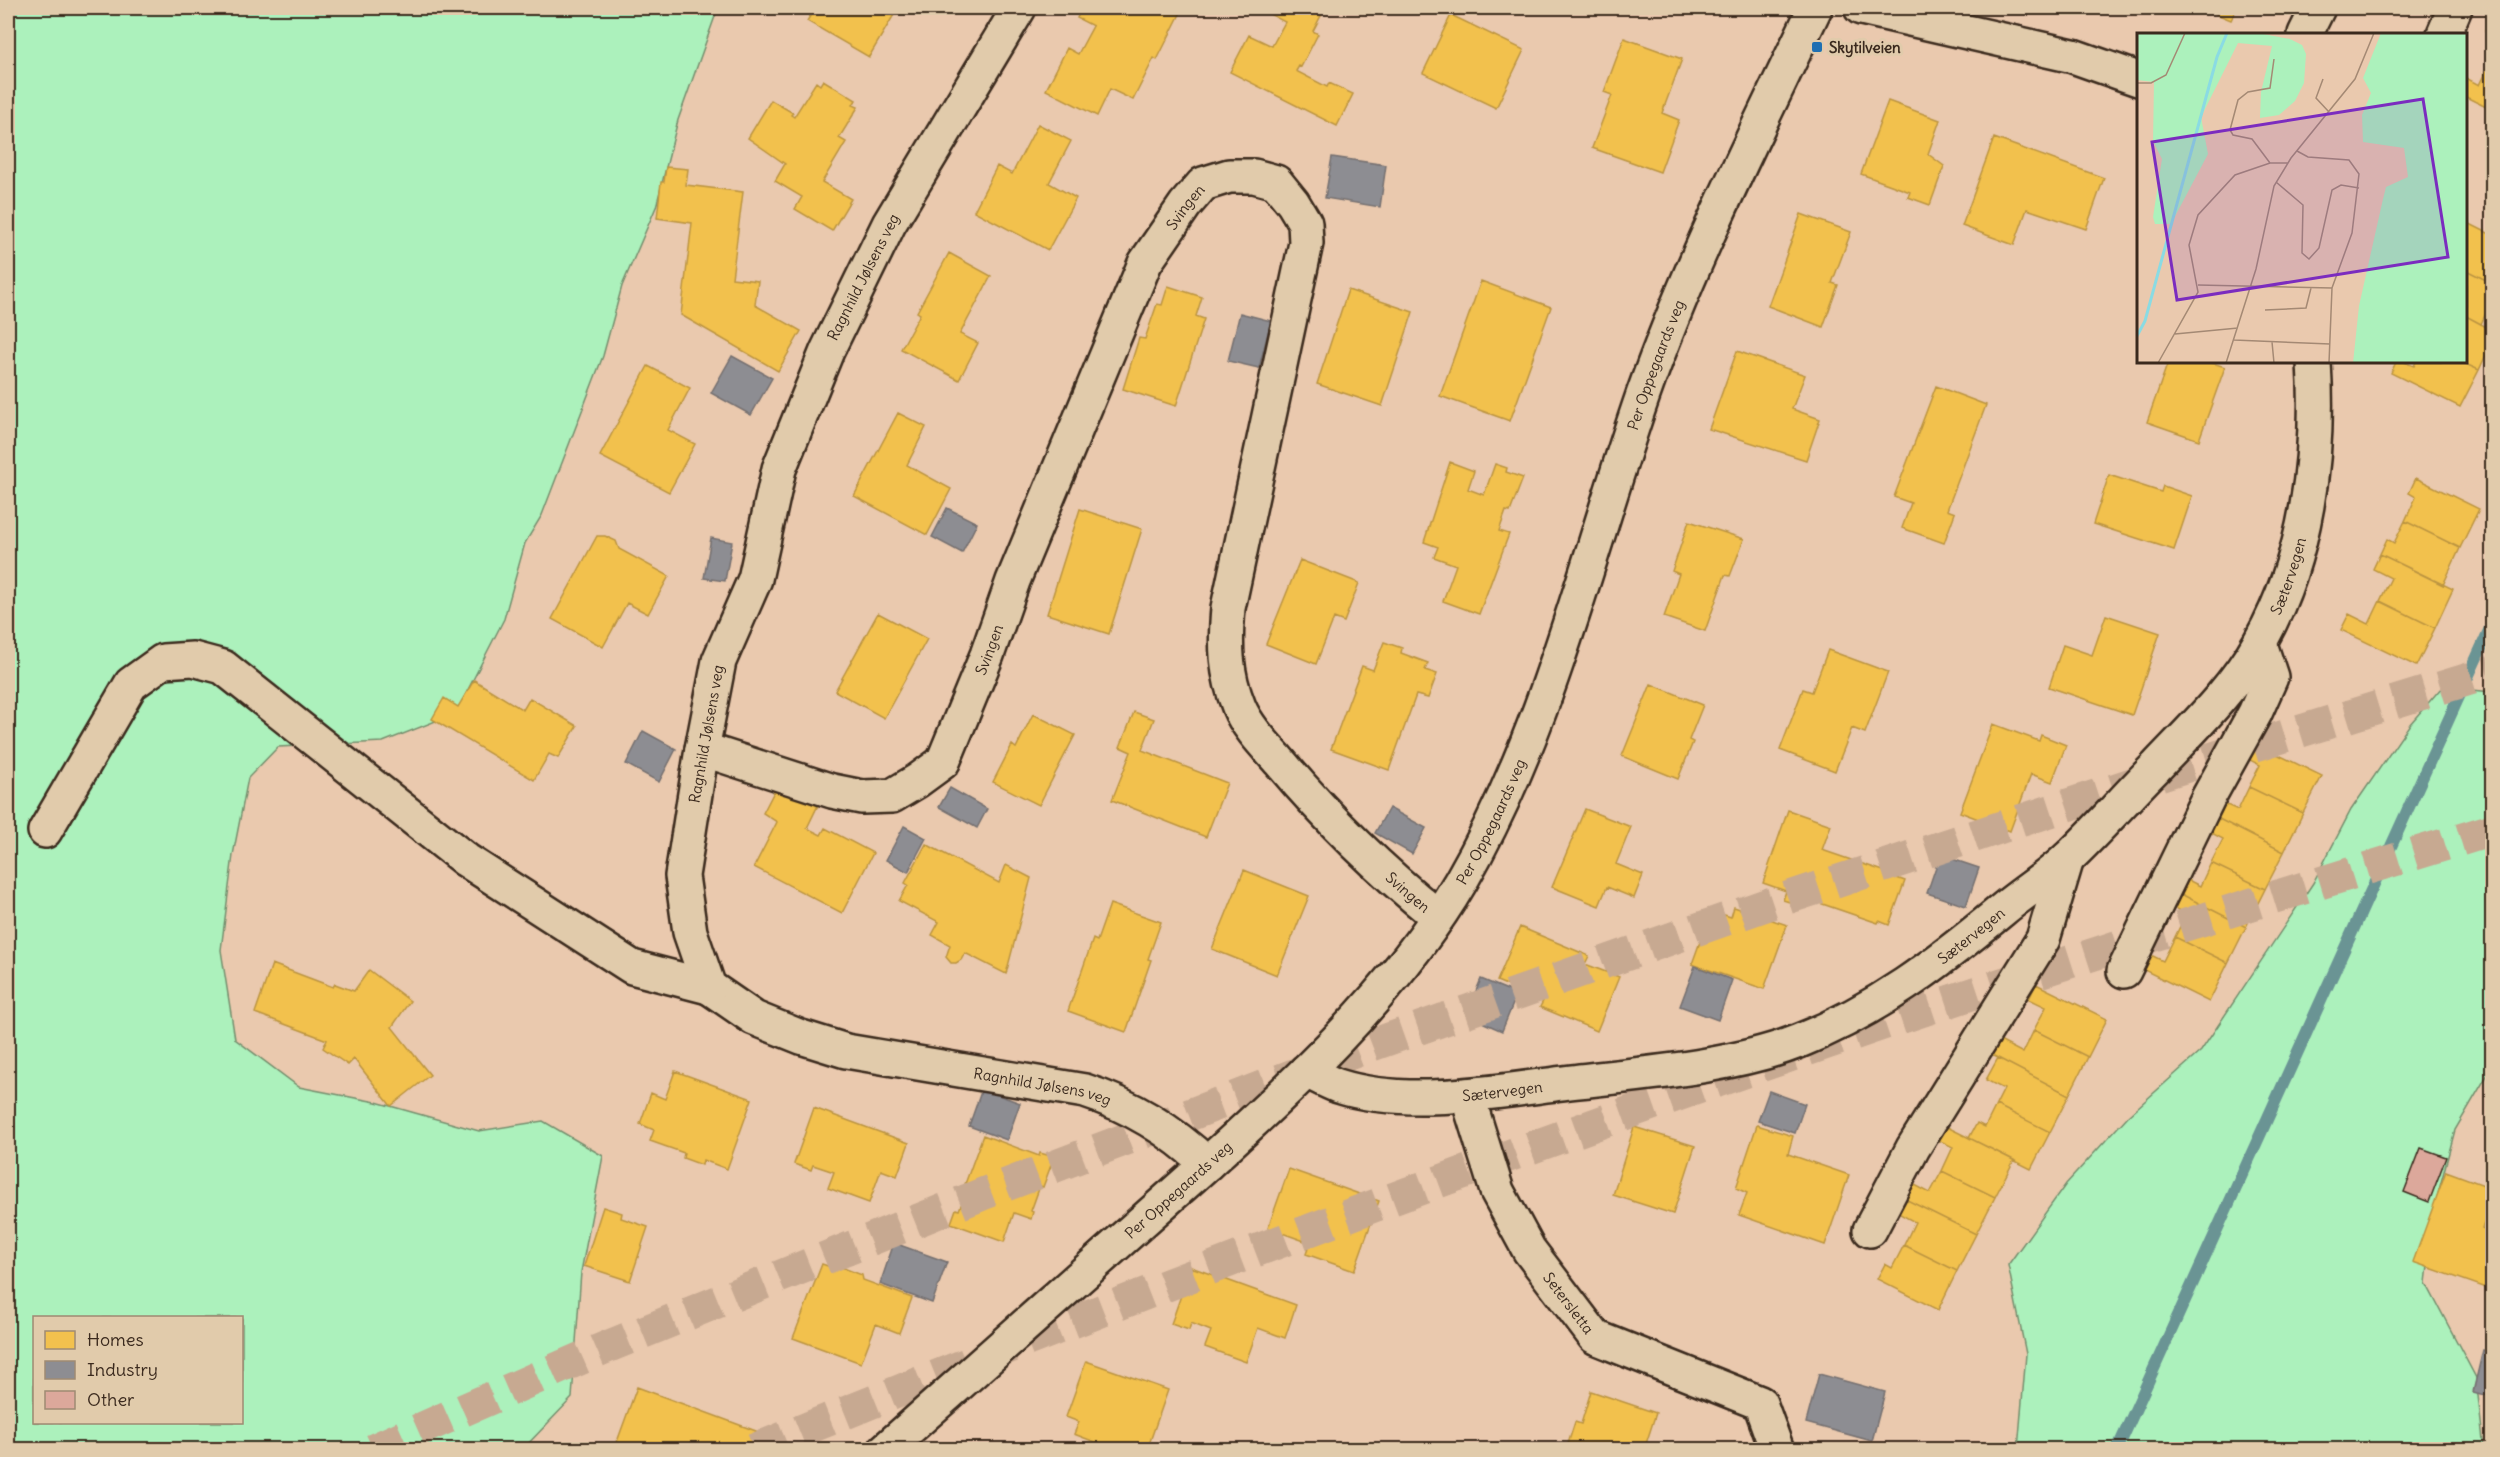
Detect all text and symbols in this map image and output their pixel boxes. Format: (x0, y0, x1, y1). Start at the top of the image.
inset map (2137, 33, 2467, 363)
place label: Skytilveien (1829, 38, 1901, 58)
marker: Skytilveien (1810, 40, 1824, 54)
street label: Svingen (1161, 180, 1209, 233)
street label: Ragnhild Jølsens veg (823, 210, 903, 344)
street label: Per Oppegaards veg (1622, 297, 1688, 432)
street label: Sætervegen (2266, 535, 2310, 618)
street label: Svingen (970, 621, 1007, 678)
street label: Ragnhild Jølsens veg (684, 663, 728, 805)
street label: Per Oppegaards veg (1452, 756, 1529, 888)
street label: Svingen (1382, 867, 1435, 916)
street label: Sætervegen (1933, 903, 2008, 968)
street label: Ragnhild Jølsens veg (972, 1063, 1114, 1109)
street label: Sætervegen (1461, 1076, 1544, 1105)
street label: Per Oppegaards veg (1120, 1137, 1236, 1242)
street label: Setersletta (1540, 1268, 1599, 1338)
legend (33, 1316, 243, 1424)
text: Homes (87, 1328, 144, 1351)
text: Industry (87, 1358, 158, 1381)
text: Other (87, 1388, 135, 1411)

